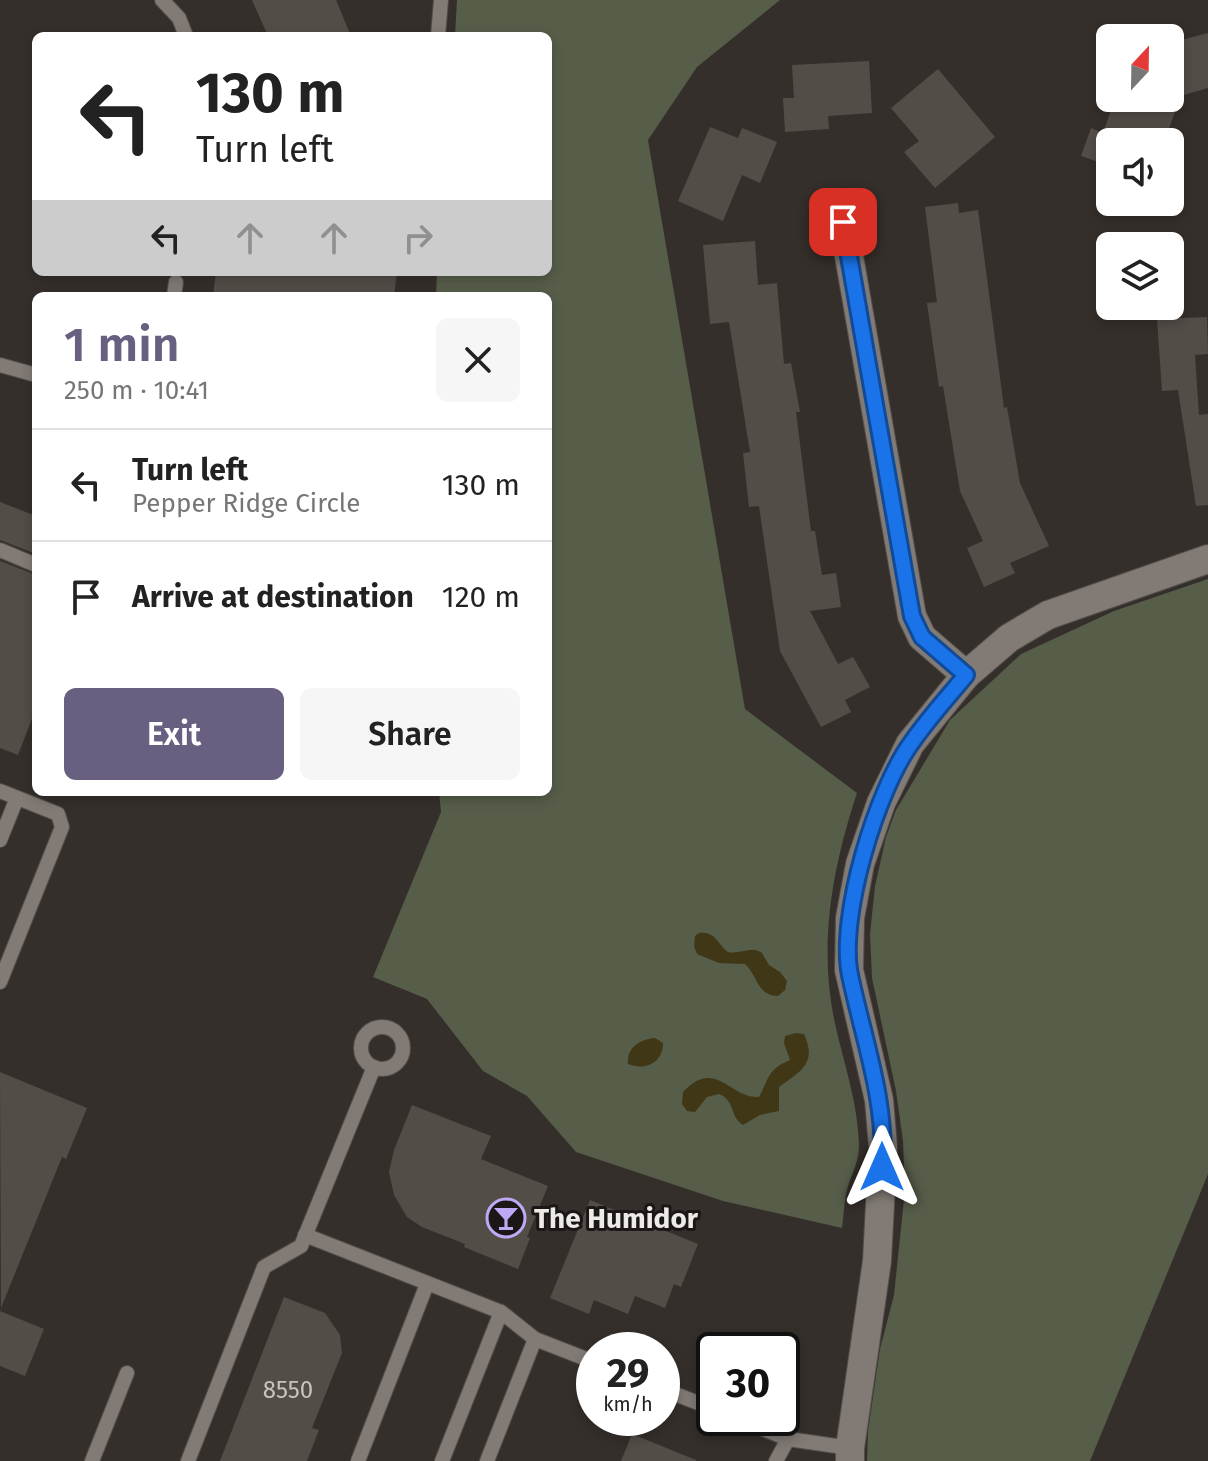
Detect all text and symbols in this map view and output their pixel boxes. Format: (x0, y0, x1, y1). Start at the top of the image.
north arrow (1096, 24, 1184, 112)
map controls (1096, 24, 1184, 320)
text: 130 m (196, 60, 344, 127)
icon: left (64, 64, 168, 168)
text: Turn left (196, 128, 334, 172)
button: sound (1096, 128, 1184, 216)
pin (809, 188, 877, 256)
icon: arrive (821, 200, 865, 244)
icon: left (144, 216, 188, 260)
icon: ahead (228, 216, 272, 260)
icon: ahead (312, 216, 356, 260)
icon: right (396, 216, 440, 260)
button: layers (1096, 232, 1184, 320)
text: 1 min (64, 316, 180, 374)
button: close (436, 318, 520, 402)
text: 250 m · 10:41 (64, 375, 209, 406)
text: Turn left (132, 452, 248, 488)
icon: left (64, 463, 108, 507)
text: 130 m (442, 467, 520, 503)
text: Pepper Ridge Circle (132, 488, 361, 519)
icon: arrive (64, 575, 108, 619)
text: Arrive at destination (132, 579, 414, 615)
text: 120 m (442, 579, 520, 615)
button: Exit (64, 688, 284, 780)
button: Share (300, 688, 520, 780)
position arrow (840, 1125, 924, 1209)
bar icon: The Humidor (485, 1197, 527, 1239)
place label: The Humidor (534, 1202, 699, 1235)
speed limit sign: 30 (696, 1332, 800, 1436)
text: 29 (607, 1350, 649, 1398)
house number: 8550 (263, 1376, 313, 1404)
text: km/h (603, 1392, 653, 1416)

